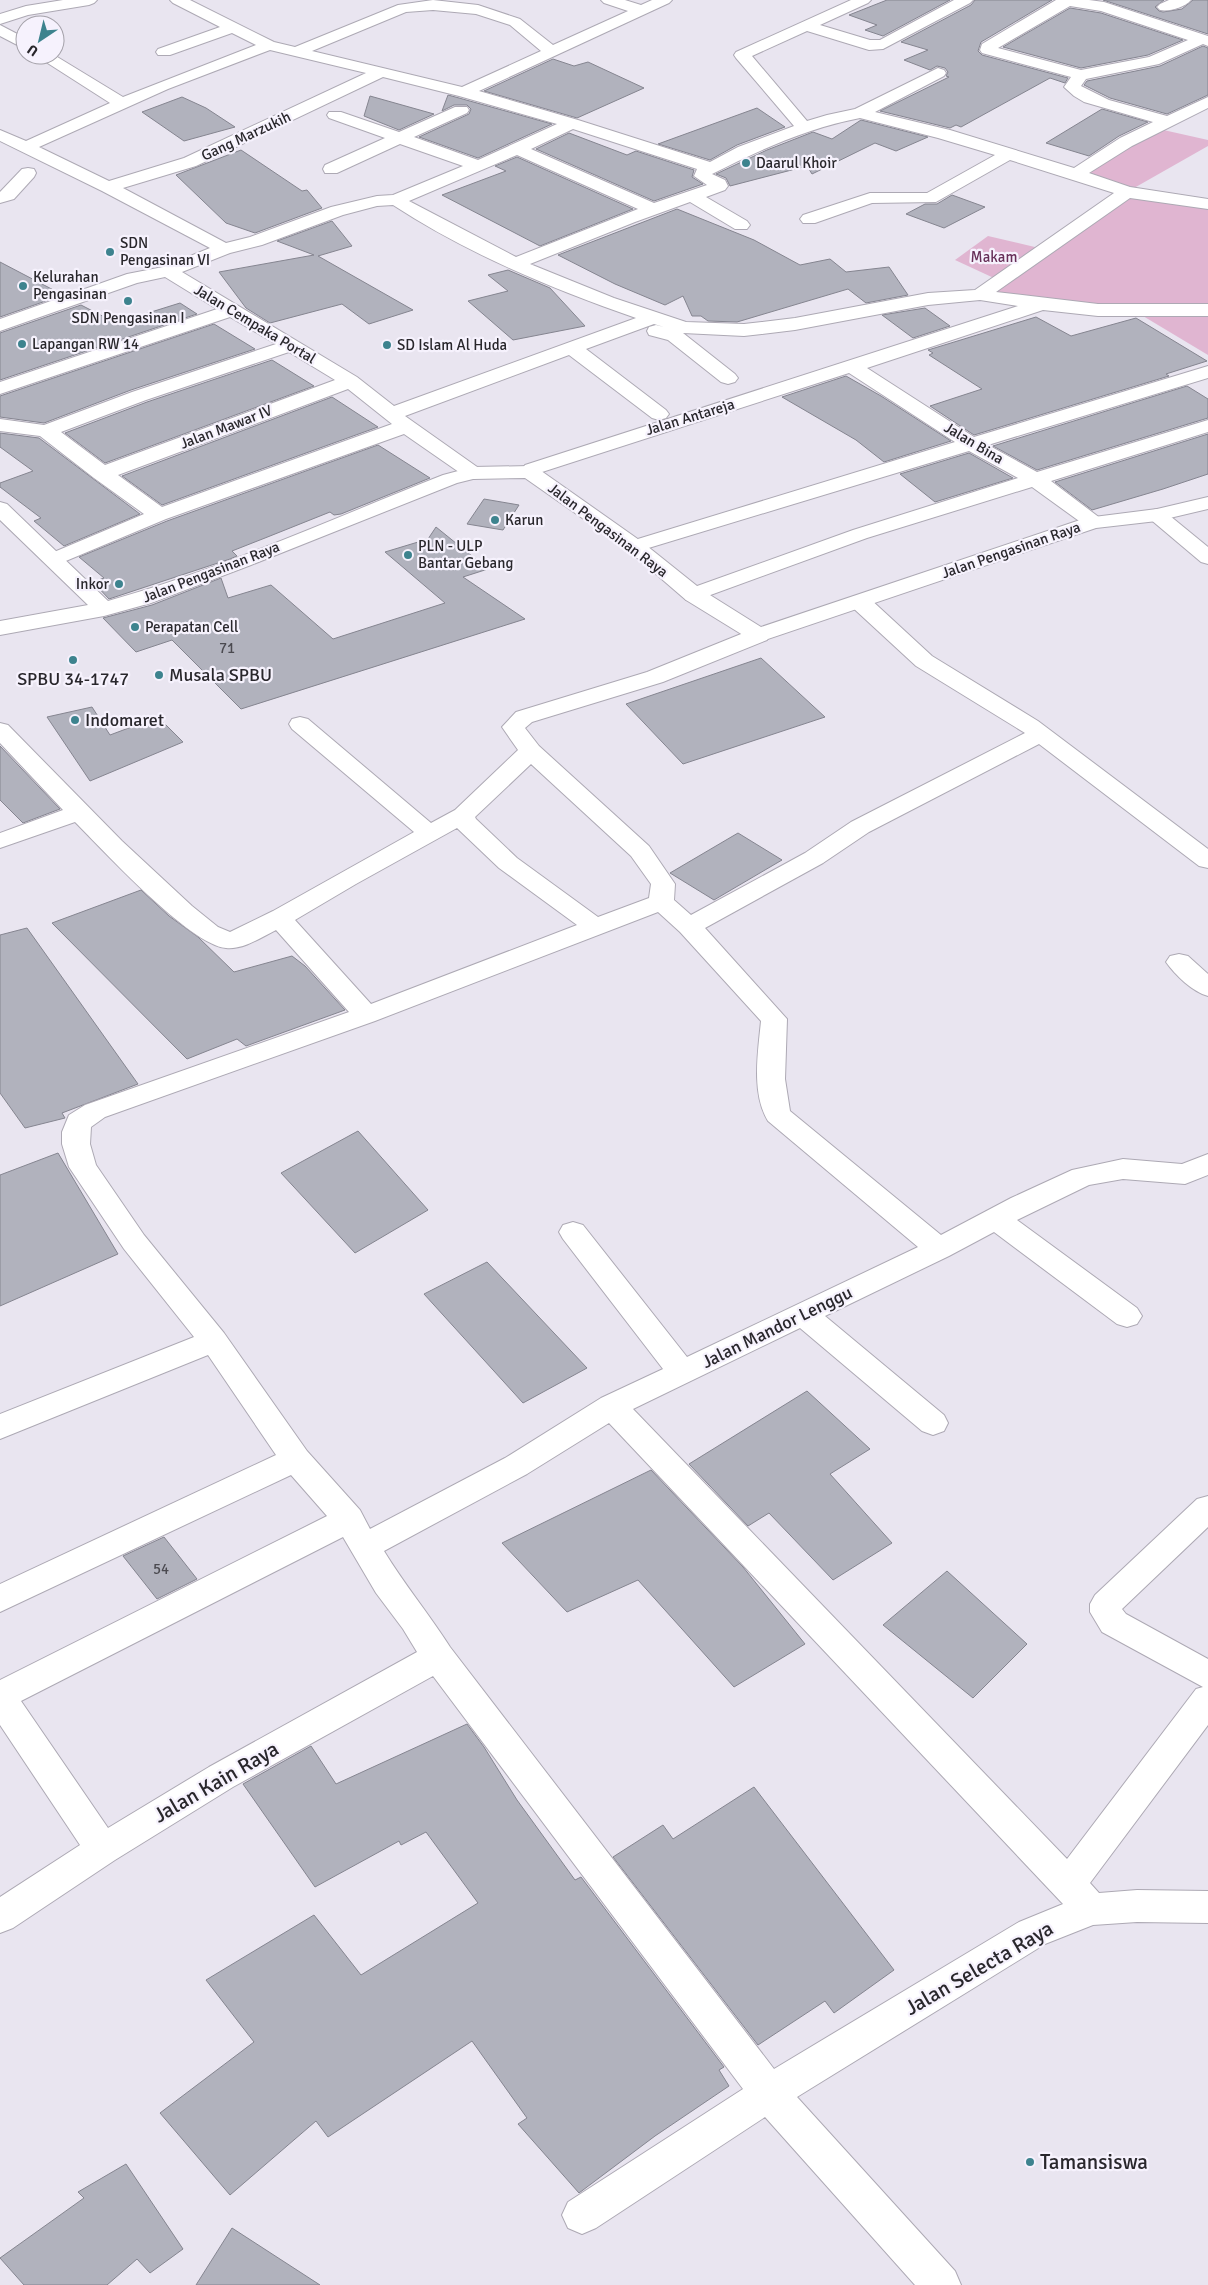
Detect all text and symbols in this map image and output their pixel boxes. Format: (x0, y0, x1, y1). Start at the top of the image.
north arrow (15, 15, 65, 65)
text: U (24, 41, 42, 60)
street label: Gang Marzukih (198, 107, 294, 165)
place label: Daarul Khoir (756, 154, 837, 172)
marker: Daarul Khoir (740, 157, 752, 169)
place label: SDN Pengasinan VI (120, 234, 210, 269)
marker: SDN Pengasinan VI (104, 246, 116, 258)
park label: Makam (971, 248, 1017, 266)
place label: Kelurahan Pengasinan (33, 268, 107, 303)
marker: Kelurahan Pengasinan (17, 280, 29, 292)
street label: Jalan Cempaka Portal (191, 281, 319, 367)
marker: SDN Pengasinan I (122, 295, 134, 307)
place label: SDN Pengasinan I (71, 309, 185, 327)
place label: Lapangan RW 14 (32, 335, 139, 353)
place label: SD Islam Al Huda (397, 336, 507, 354)
marker: Lapangan RW 14 (16, 338, 28, 350)
marker: SD Islam Al Huda (381, 339, 393, 351)
street label: Jalan Antareja (643, 395, 737, 439)
street label: Jalan Mawar IV (177, 401, 275, 453)
street label: Jalan Bina (941, 418, 1007, 468)
street label: Jalan Pengasinan Raya (545, 479, 671, 581)
place label: Karun (505, 511, 543, 529)
marker: Karun (489, 514, 501, 526)
street label: Jalan Pengasinan Raya (939, 518, 1083, 582)
place label: PLN - ULP Bantar Gebang (418, 537, 513, 572)
street label: Jalan Pengasinan Raya (140, 538, 282, 606)
marker: PLN - ULP Bantar Gebang (402, 549, 414, 561)
place label: Inkor (76, 575, 109, 593)
marker: Inkor (113, 578, 125, 590)
place label: Perapatan Cell (145, 618, 238, 636)
marker: Perapatan Cell (129, 621, 141, 633)
house number: 71 (219, 639, 235, 657)
marker: SPBU 34-1747 (67, 654, 79, 666)
place label: Musala SPBU (169, 664, 272, 686)
place label: SPBU 34-1747 (17, 668, 129, 690)
marker: Musala SPBU (153, 669, 165, 681)
place label: Indomaret (85, 709, 164, 731)
marker: Indomaret (69, 714, 81, 726)
street label: Jalan Mandor Lenggu (698, 1281, 856, 1373)
house number: 54 (153, 1560, 169, 1578)
street label: Jalan Kain Raya (149, 1736, 283, 1828)
street label: Jalan Selecta Raya (900, 1915, 1058, 2021)
place label: Tamansiswa (1040, 2149, 1148, 2175)
marker: Tamansiswa (1024, 2156, 1036, 2168)

